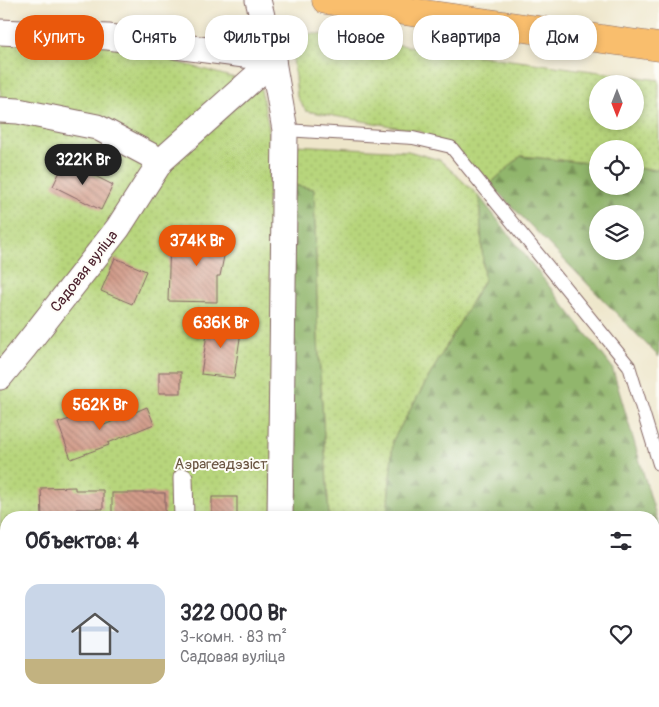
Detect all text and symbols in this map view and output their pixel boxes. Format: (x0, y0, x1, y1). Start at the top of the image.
chip: Купить (15, 15, 104, 60)
chip: Снять (114, 15, 195, 60)
chip: Фильтры (205, 15, 308, 60)
chip: Новое (318, 15, 403, 60)
chip: Квартира (413, 15, 519, 60)
chip: Дом (529, 15, 597, 60)
north arrow (589, 75, 644, 130)
map controls (589, 75, 644, 260)
button: locate (589, 140, 644, 195)
pin: 322K Br (37, 144, 129, 186)
text: 322K Br (56, 150, 110, 170)
button: layers (589, 205, 644, 260)
pin: 374K Br (151, 224, 243, 267)
street label: Садовая вуліца (47, 227, 122, 316)
text: 374K Br (170, 231, 224, 251)
pin: 636K Br (175, 306, 267, 349)
text: 636K Br (193, 313, 249, 333)
pin: 562K Br (54, 388, 146, 431)
text: 562K Br (73, 395, 127, 415)
park label: Аэрагеадэзіст (174, 455, 268, 474)
icon: filters (607, 527, 635, 555)
text: Объектов: 4 (25, 528, 139, 555)
text: 322 000 Br (180, 600, 287, 627)
icon: home (65, 604, 125, 664)
icon: heart (607, 620, 635, 648)
text: 3-комн. · 83 m² (180, 627, 287, 647)
text: Садовая вуліца (180, 647, 285, 667)

